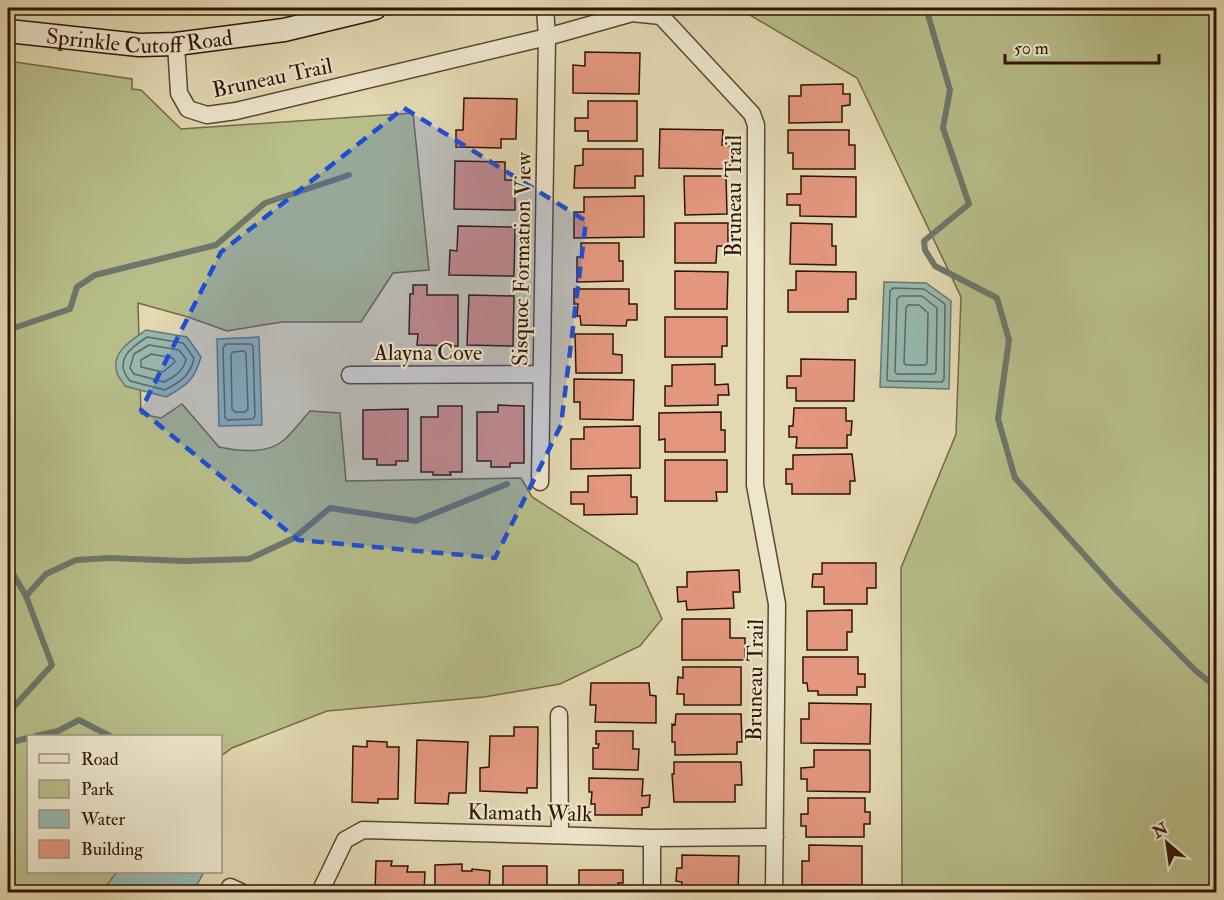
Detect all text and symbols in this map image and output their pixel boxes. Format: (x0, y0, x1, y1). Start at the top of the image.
street label: Sprinkle Cutoff Road (45, 22, 234, 60)
scale bar (1005, 27, 1160, 65)
text: 50 m (1014, 37, 1049, 60)
street label: Bruneau Trail (210, 52, 335, 104)
street label: Bruneau Trail (720, 135, 748, 257)
street label: Sisquoc Formation View (506, 151, 538, 366)
street label: Alayna Cove (373, 339, 482, 367)
street label: Bruneau Trail (740, 618, 770, 741)
legend (27, 735, 222, 873)
text: Road (81, 748, 119, 771)
text: Park (81, 778, 114, 801)
street label: Klamath Walk (467, 798, 593, 828)
text: Water (80, 808, 125, 831)
north arrow (1137, 813, 1197, 873)
text: N (1148, 818, 1172, 843)
text: Building (81, 838, 144, 861)

